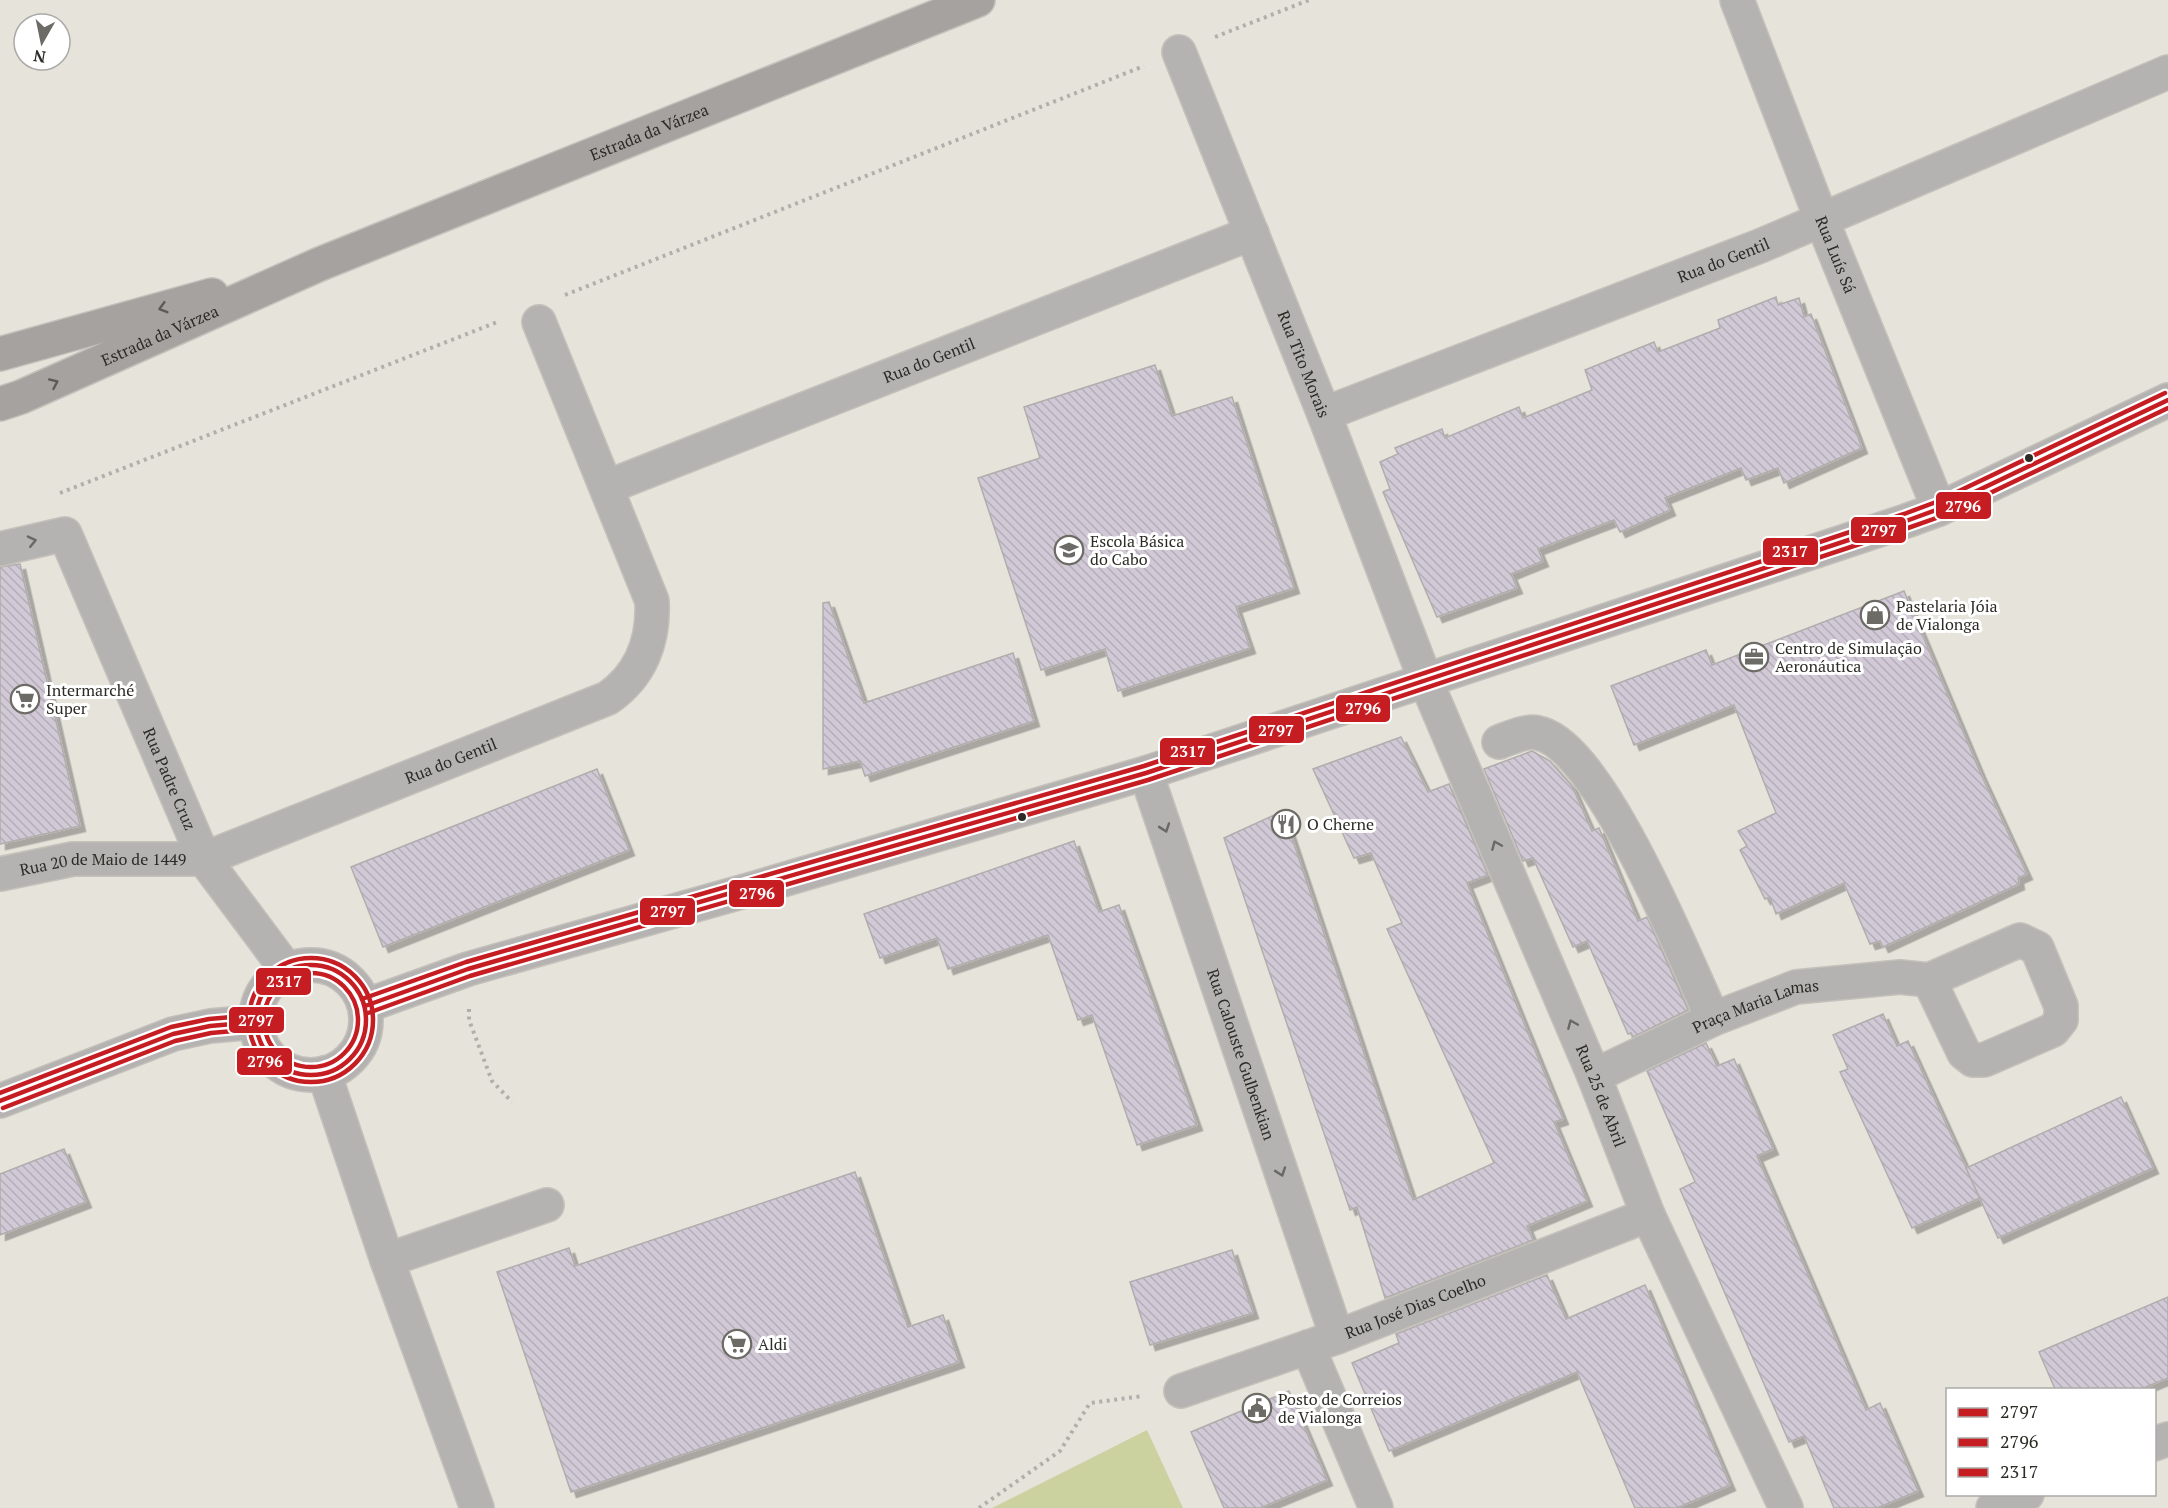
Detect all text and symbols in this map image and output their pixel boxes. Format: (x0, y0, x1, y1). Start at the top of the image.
north arrow (12, 12, 72, 72)
text: N (32, 45, 47, 69)
street label: Estrada da Várzea (587, 98, 712, 166)
street label: Rua Luís Sá (1810, 213, 1861, 296)
street label: Rua do Gentil (1674, 232, 1773, 288)
street label: Estrada da Várzea (98, 300, 222, 371)
one-way arrow (158, 301, 169, 313)
street label: Rua Tito Morais (1273, 307, 1335, 421)
street label: Rua do Gentil (880, 332, 978, 388)
one-way arrow (48, 378, 59, 390)
unlabelled marker (2023, 452, 2035, 464)
line badge: 2796 (1935, 491, 1992, 520)
text: 2796 (1945, 495, 1981, 517)
line badge: 2797 (1850, 516, 1907, 544)
text: 2797 (1861, 519, 1897, 541)
place label: Escola Básica do Cabo (1090, 530, 1184, 570)
school or university icon: Escola Básica do Cabo (1053, 534, 1085, 566)
one-way arrow (27, 536, 37, 549)
line badge: 2317 (1762, 537, 1819, 566)
text: 2317 (1772, 540, 1808, 562)
place label: Pastelaria Jóia de Vialonga (1896, 595, 1998, 635)
shop icon: Pastelaria Jóia de Vialonga (1859, 599, 1891, 631)
place label: Centro de Simulação Aeronáutica (1775, 637, 1922, 677)
office icon: Centro de Simulação Aeronáutica (1738, 641, 1770, 673)
place label: Intermarché Super (46, 679, 134, 719)
supermarket icon: Intermarché Super (9, 683, 41, 715)
line badge: 2796 (1335, 694, 1391, 723)
text: 2796 (1345, 697, 1381, 719)
line badge: 2797 (1248, 715, 1305, 744)
text: 2797 (1258, 719, 1294, 741)
street label: Rua Padre Cruz (138, 724, 201, 833)
street label: Rua do Gentil (401, 732, 500, 789)
line badge: 2317 (1159, 737, 1216, 766)
text: 2317 (1170, 740, 1206, 762)
restaurant icon: O Cherne (1270, 808, 1302, 840)
unlabelled marker (1016, 811, 1028, 823)
place label: O Cherne (1307, 813, 1374, 835)
one-way arrow (1157, 822, 1170, 833)
one-way arrow (1491, 840, 1503, 851)
street label: Rua 20 de Maio de 1449 (18, 848, 186, 881)
line badge: 2796 (728, 879, 785, 908)
text: 2796 (739, 882, 775, 904)
line badge: 2797 (639, 897, 696, 926)
text: 2797 (650, 900, 686, 922)
street label: Rua Calouste Gulbenkian (1202, 966, 1281, 1143)
line badge: 2317 (255, 967, 312, 996)
text: 2317 (266, 970, 302, 992)
street label: Praça Maria Lamas (1688, 974, 1820, 1038)
line badge: 2797 (228, 1006, 285, 1034)
text: 2797 (238, 1009, 274, 1031)
one-way arrow (1567, 1019, 1579, 1030)
street label: Rua 25 de Abril (1571, 1041, 1632, 1150)
line badge: 2796 (236, 1047, 293, 1076)
text: 2796 (247, 1050, 283, 1072)
one-way arrow (1274, 1166, 1287, 1177)
street label: Rua José Dias Coelho (1341, 1269, 1489, 1344)
supermarket icon: Aldi (721, 1328, 753, 1360)
place label: Aldi (758, 1333, 788, 1355)
place label: Posto de Correios de Vialonga (1278, 1388, 1402, 1428)
legend (1946, 1388, 2156, 1496)
public building icon: Posto de Correios de Vialonga (1241, 1392, 1273, 1424)
text: 2797 (2000, 1399, 2038, 1423)
text: 2796 (2000, 1429, 2039, 1453)
text: 2317 (2000, 1459, 2038, 1483)

